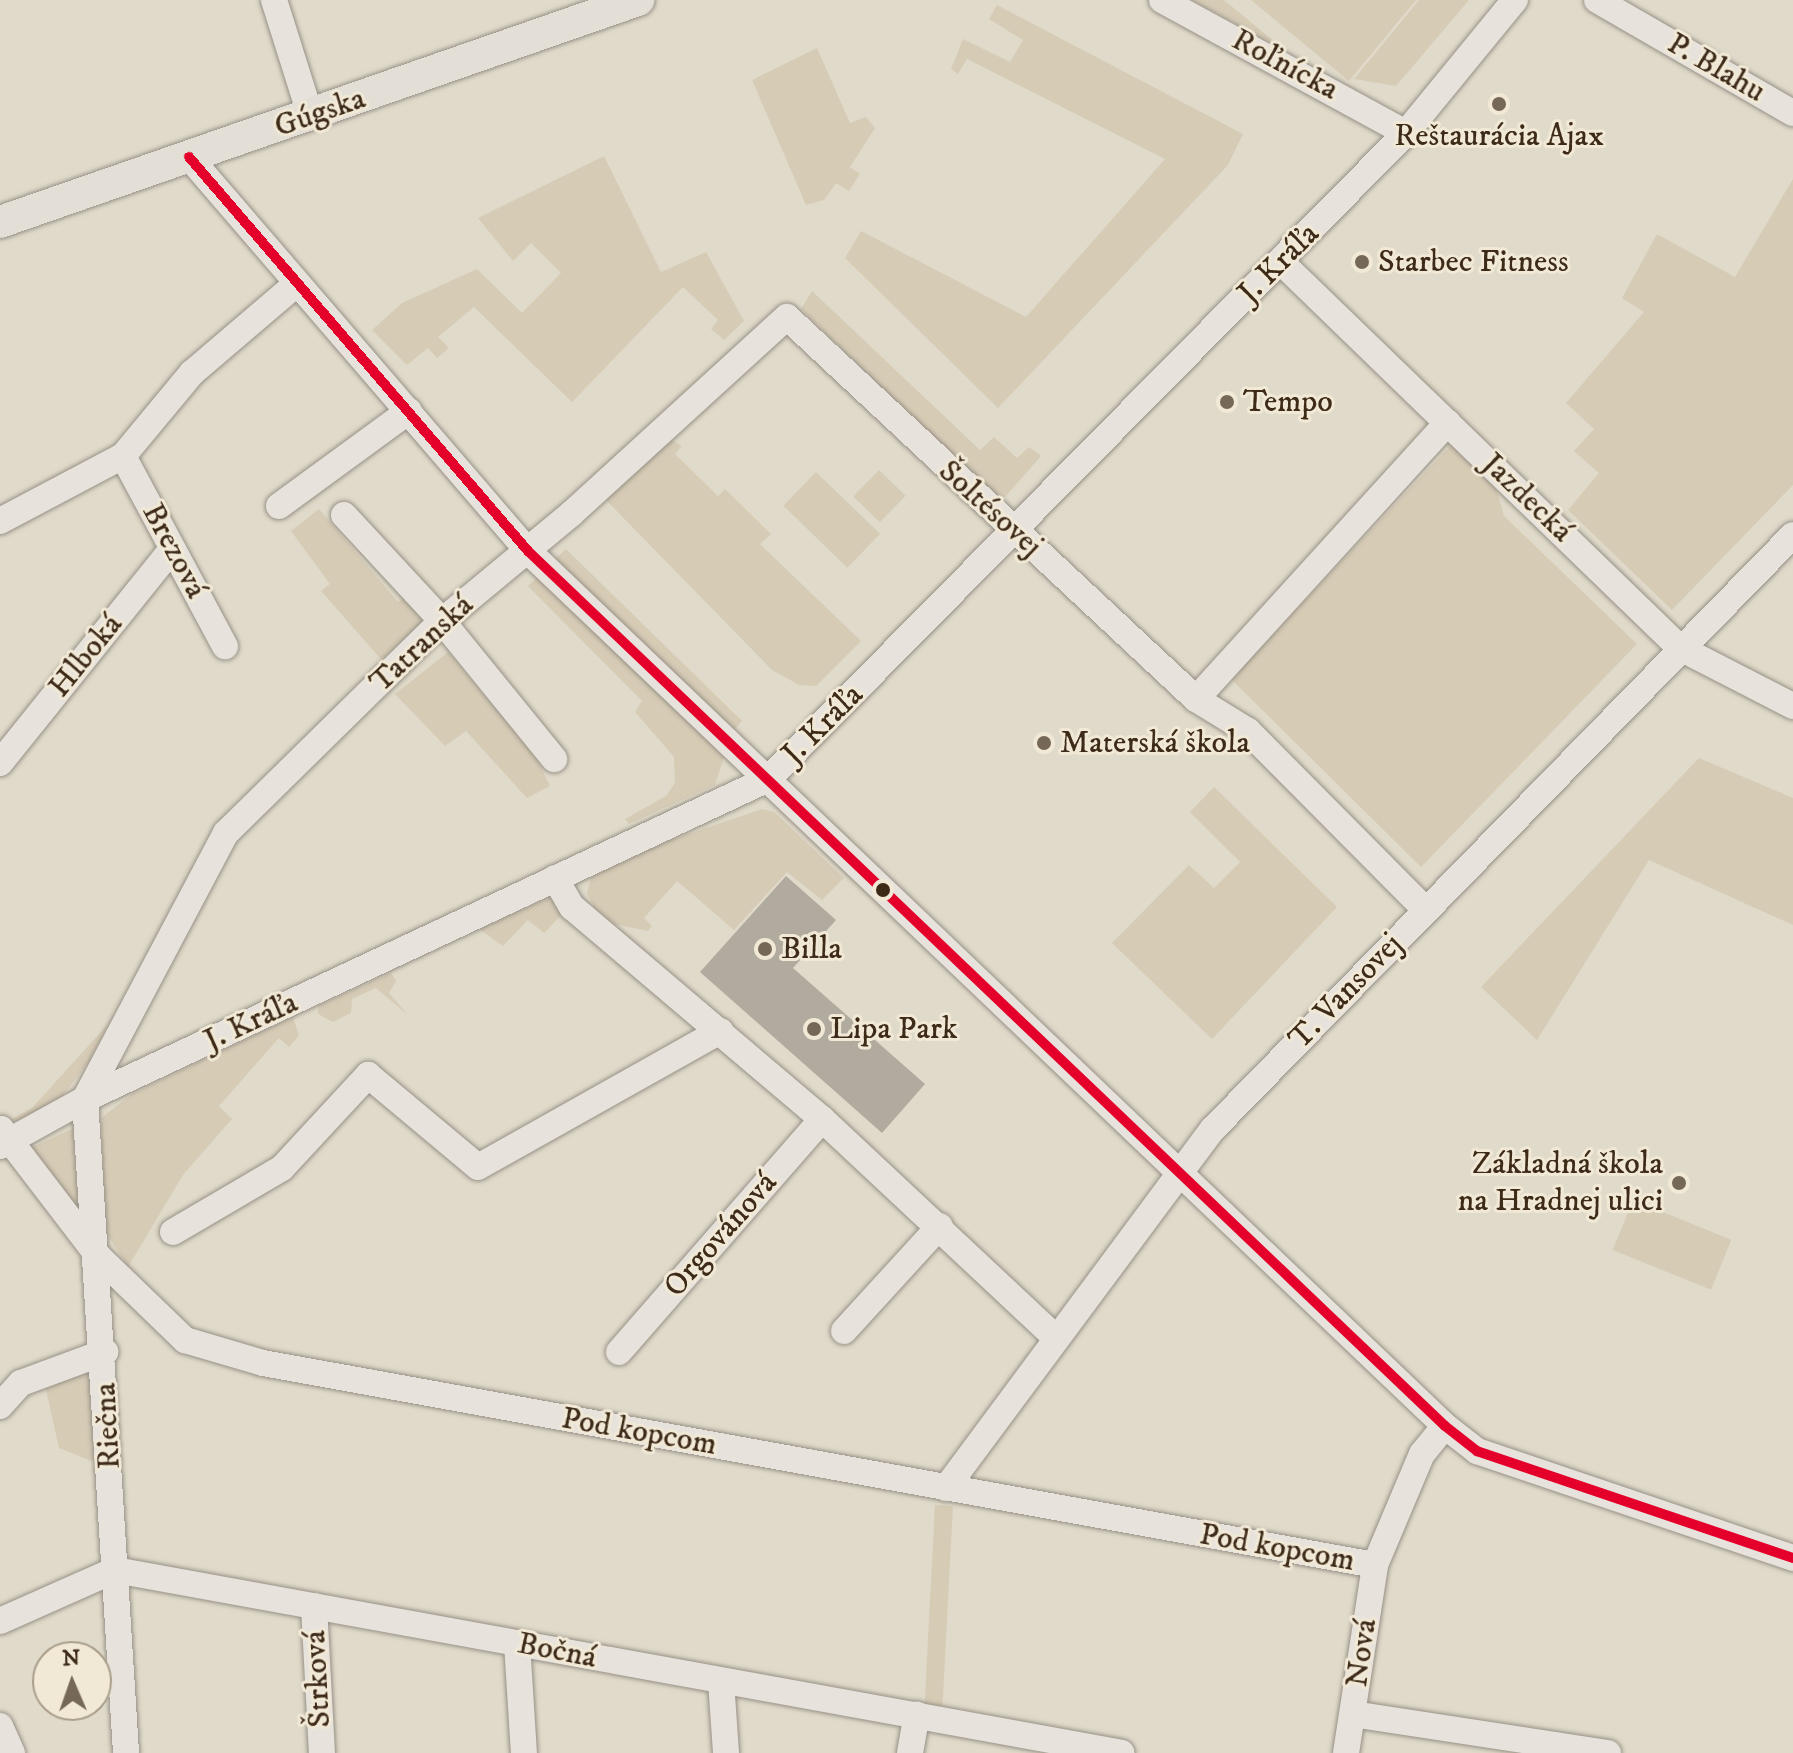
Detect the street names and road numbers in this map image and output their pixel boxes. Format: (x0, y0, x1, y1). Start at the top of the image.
street label: Roľnícka (1225, 21, 1345, 109)
street label: P. Blahu (1660, 25, 1772, 111)
street label: Gúgska (270, 80, 370, 146)
street label: J. Kráľa (1231, 216, 1327, 312)
street label: Jazdecká (1473, 445, 1581, 551)
street label: Šoltésovej (930, 452, 1050, 566)
street label: Brezová (133, 497, 215, 605)
street label: Tatranská (362, 586, 482, 702)
street label: Hlboká (41, 606, 131, 706)
street label: J. Kráľa (775, 677, 871, 773)
street label: T. Vansovej (1281, 926, 1411, 1058)
street label: J. Kráľa (198, 984, 304, 1060)
street label: Orgovánová (656, 1165, 786, 1305)
street label: Riečna (87, 1382, 129, 1470)
street label: Pod kopcom (558, 1399, 720, 1465)
street label: Pod kopcom (1196, 1515, 1358, 1581)
street label: Nová (1338, 1616, 1386, 1690)
street label: Bočná (514, 1625, 600, 1677)
street label: Štrková (296, 1629, 340, 1729)

